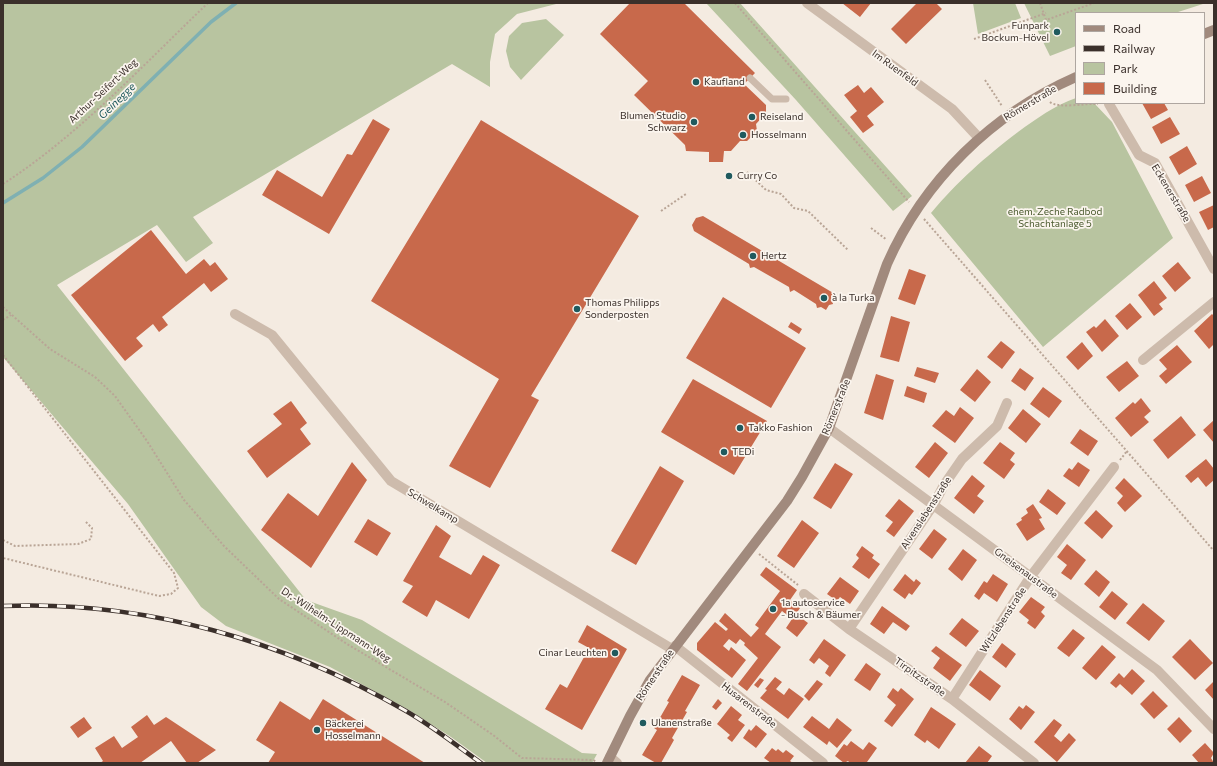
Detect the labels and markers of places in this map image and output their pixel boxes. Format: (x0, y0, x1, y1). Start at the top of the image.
place label: Funpark Bockum-Hövel (982, 20, 1049, 44)
marker: Funpark Bockum-Hövel (1052, 27, 1062, 37)
place label: Kaufland (704, 76, 745, 88)
marker: Kaufland (691, 77, 701, 87)
place label: Blumen Studio Schwarz (620, 110, 686, 134)
place label: Reiseland (760, 111, 803, 123)
marker: Reiseland (747, 112, 757, 122)
marker: Blumen Studio Schwarz (689, 117, 699, 127)
place label: Hosselmann (751, 129, 807, 141)
marker: Hosselmann (738, 130, 748, 140)
place label: Curry Co (737, 170, 777, 182)
marker: Curry Co (724, 171, 734, 181)
place label: Hertz (761, 250, 787, 262)
marker: Hertz (748, 251, 758, 261)
place label: à la Turka (832, 292, 875, 304)
marker: à la Turka (819, 293, 829, 303)
place label: Thomas Philipps Sonderposten (585, 297, 659, 320)
marker: Thomas Philipps Sonderposten (572, 304, 582, 314)
place label: Takko Fashion (748, 422, 813, 434)
marker: Takko Fashion (735, 423, 745, 433)
place label: TEDi (732, 446, 754, 458)
marker: TEDi (719, 447, 729, 457)
place label: 1a autoservice - Busch & Bäumer (781, 597, 861, 620)
marker: 1a autoservice - Busch & Bäumer (768, 604, 778, 614)
place label: Cinar Leuchten (538, 647, 607, 659)
marker: Cinar Leuchten (610, 648, 620, 658)
place label: Ulanenstraße (651, 717, 712, 729)
place label: Bäckerei Hosselmann (325, 718, 381, 742)
marker: Ulanenstraße (638, 718, 648, 728)
marker: Bäckerei Hosselmann (312, 725, 322, 735)

